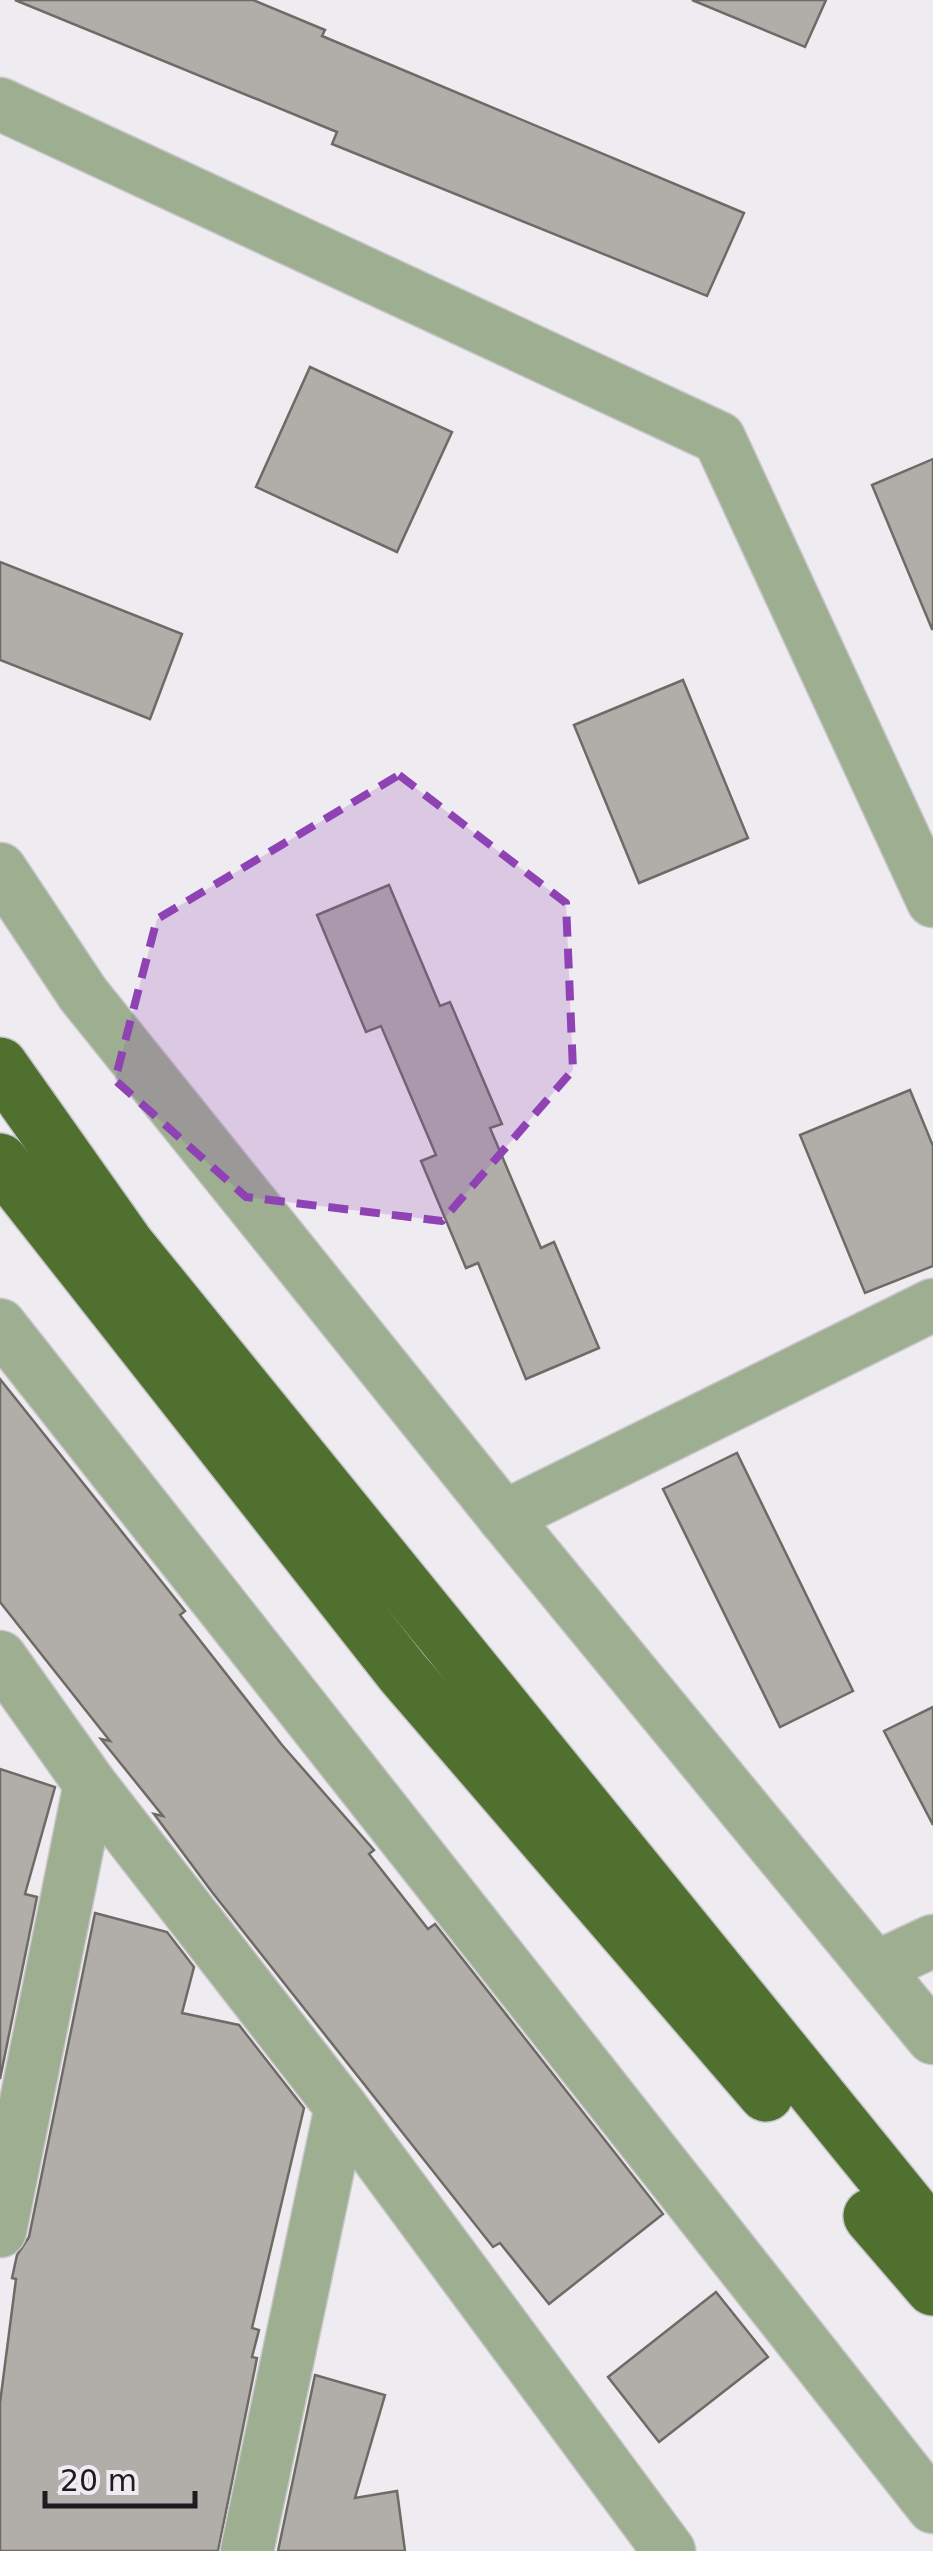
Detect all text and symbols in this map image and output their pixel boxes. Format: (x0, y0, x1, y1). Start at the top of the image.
scale bar (45, 2446, 195, 2508)
text: 20 m (60, 2463, 137, 2498)

